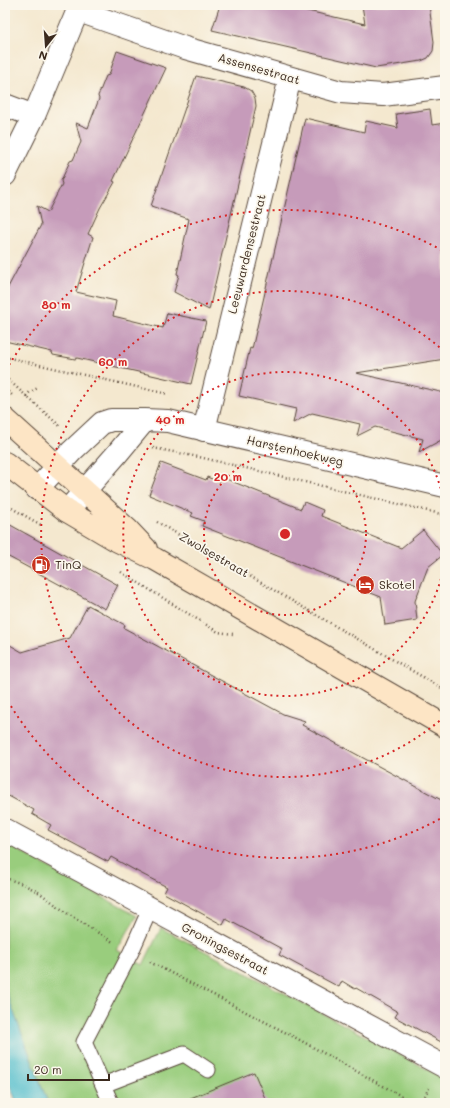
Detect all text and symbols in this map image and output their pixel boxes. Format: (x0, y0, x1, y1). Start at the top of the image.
north arrow (26, 26, 66, 66)
text: N (37, 48, 49, 64)
street label: Assensestraat (216, 49, 302, 87)
street label: Leeuwardensestraat (223, 192, 269, 315)
text: 80 m (41, 296, 71, 312)
text: 60 m (99, 353, 127, 369)
text: 40 m (155, 411, 185, 427)
street label: Harstenhoekweg (245, 431, 345, 469)
text: 20 m (214, 468, 242, 484)
centre of rings (278, 527, 292, 541)
street label: Zwolsestraat (177, 528, 252, 581)
fuel station icon: TinQ (30, 554, 52, 576)
place label: TinQ (55, 556, 81, 572)
hotel icon: Skotel (354, 574, 376, 596)
place label: Skotel (379, 576, 415, 592)
street label: Groningsestraat (179, 918, 272, 978)
scale bar (28, 1056, 109, 1082)
text: 20 m (34, 1061, 62, 1077)

